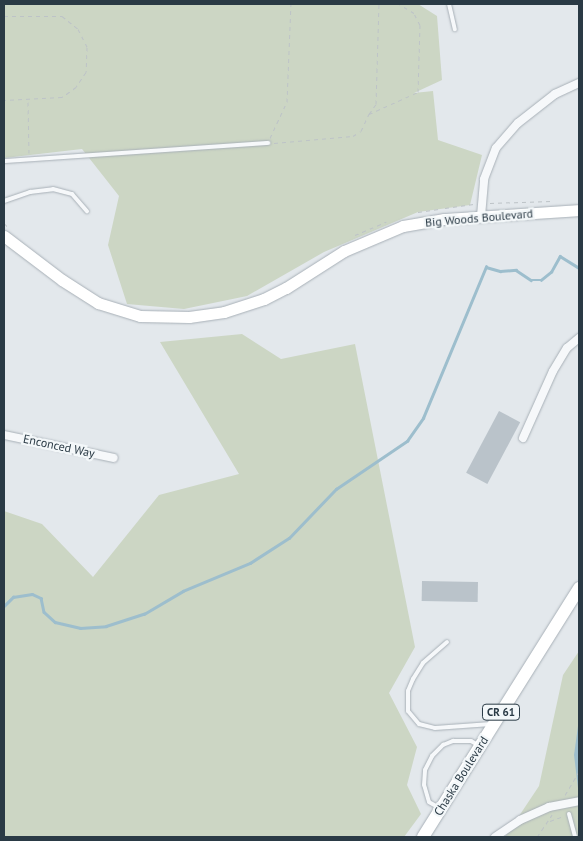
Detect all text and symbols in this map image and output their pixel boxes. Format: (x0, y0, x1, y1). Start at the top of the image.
street label: Big Woods Boulevard (424, 206, 534, 230)
street label: Enconced Way (22, 431, 96, 461)
road number: CR 61 (481, 704, 521, 720)
street label: Chaska Boulevard (431, 734, 491, 818)

